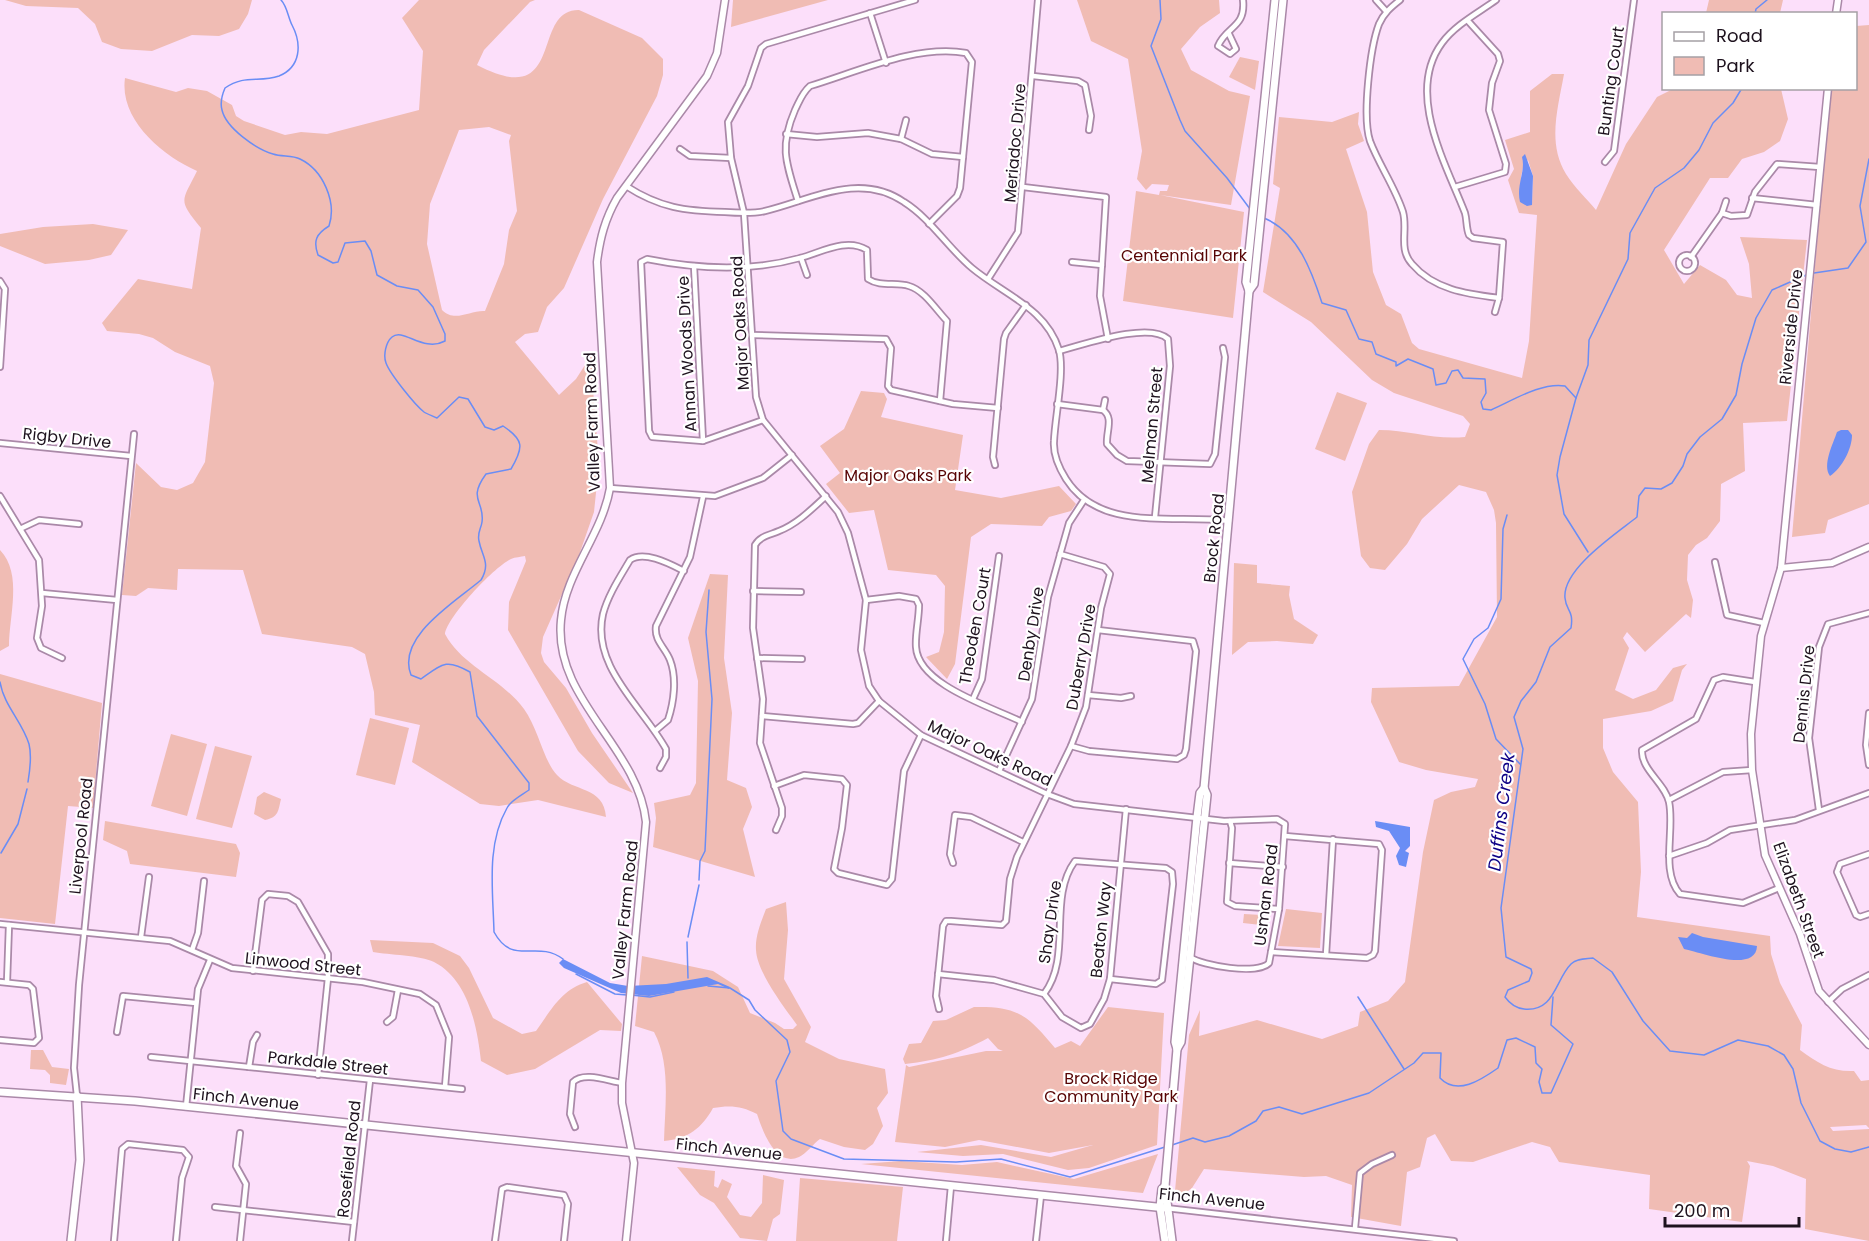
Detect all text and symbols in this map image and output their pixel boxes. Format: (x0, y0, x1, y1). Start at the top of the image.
legend (1662, 12, 1857, 90)
text: Road (1716, 23, 1763, 48)
street label: Bunting Court (1592, 25, 1630, 137)
text: Park (1716, 53, 1755, 78)
street label: Meriadoc Drive (998, 82, 1032, 204)
park label: Centennial Park (1121, 244, 1248, 267)
street label: Major Oaks Road (725, 255, 755, 391)
street label: Riverside Drive (1774, 268, 1809, 386)
street label: Annan Woods Drive (671, 275, 703, 433)
street label: Valley Farm Road (578, 352, 606, 492)
street label: Melman Street (1135, 366, 1169, 484)
street label: Rigby Drive (22, 422, 112, 454)
park label: Major Oaks Park (844, 464, 973, 487)
street label: Brock Road (1198, 492, 1230, 584)
street label: Theoden Court (953, 565, 997, 687)
street label: Denby Drive (1012, 585, 1050, 683)
street label: Duberry Drive (1060, 602, 1102, 712)
street label: Dennis Drive (1787, 644, 1821, 744)
street label: Major Oaks Road (924, 714, 1056, 792)
water label: Duffins Creek (1481, 751, 1521, 873)
street label: Liverpool Road (63, 777, 99, 895)
street label: Valley Farm Road (606, 839, 644, 981)
street label: Elizabeth Street (1767, 839, 1831, 961)
street label: Usman Road (1248, 843, 1284, 947)
street label: Shay Drive (1033, 879, 1067, 965)
street label: Beaton Way (1085, 881, 1117, 979)
street label: Linwood Street (244, 946, 362, 982)
street label: Parkdale Street (267, 1045, 389, 1081)
park label: Brock Ridge Community Park (1044, 1067, 1178, 1108)
street label: Finch Avenue (192, 1082, 300, 1116)
street label: Rosefield Road (331, 1099, 367, 1219)
street label: Finch Avenue (675, 1132, 783, 1166)
street label: Finch Avenue (1158, 1182, 1266, 1216)
scale bar (1665, 1190, 1798, 1228)
text: 200 m (1674, 1198, 1730, 1223)

